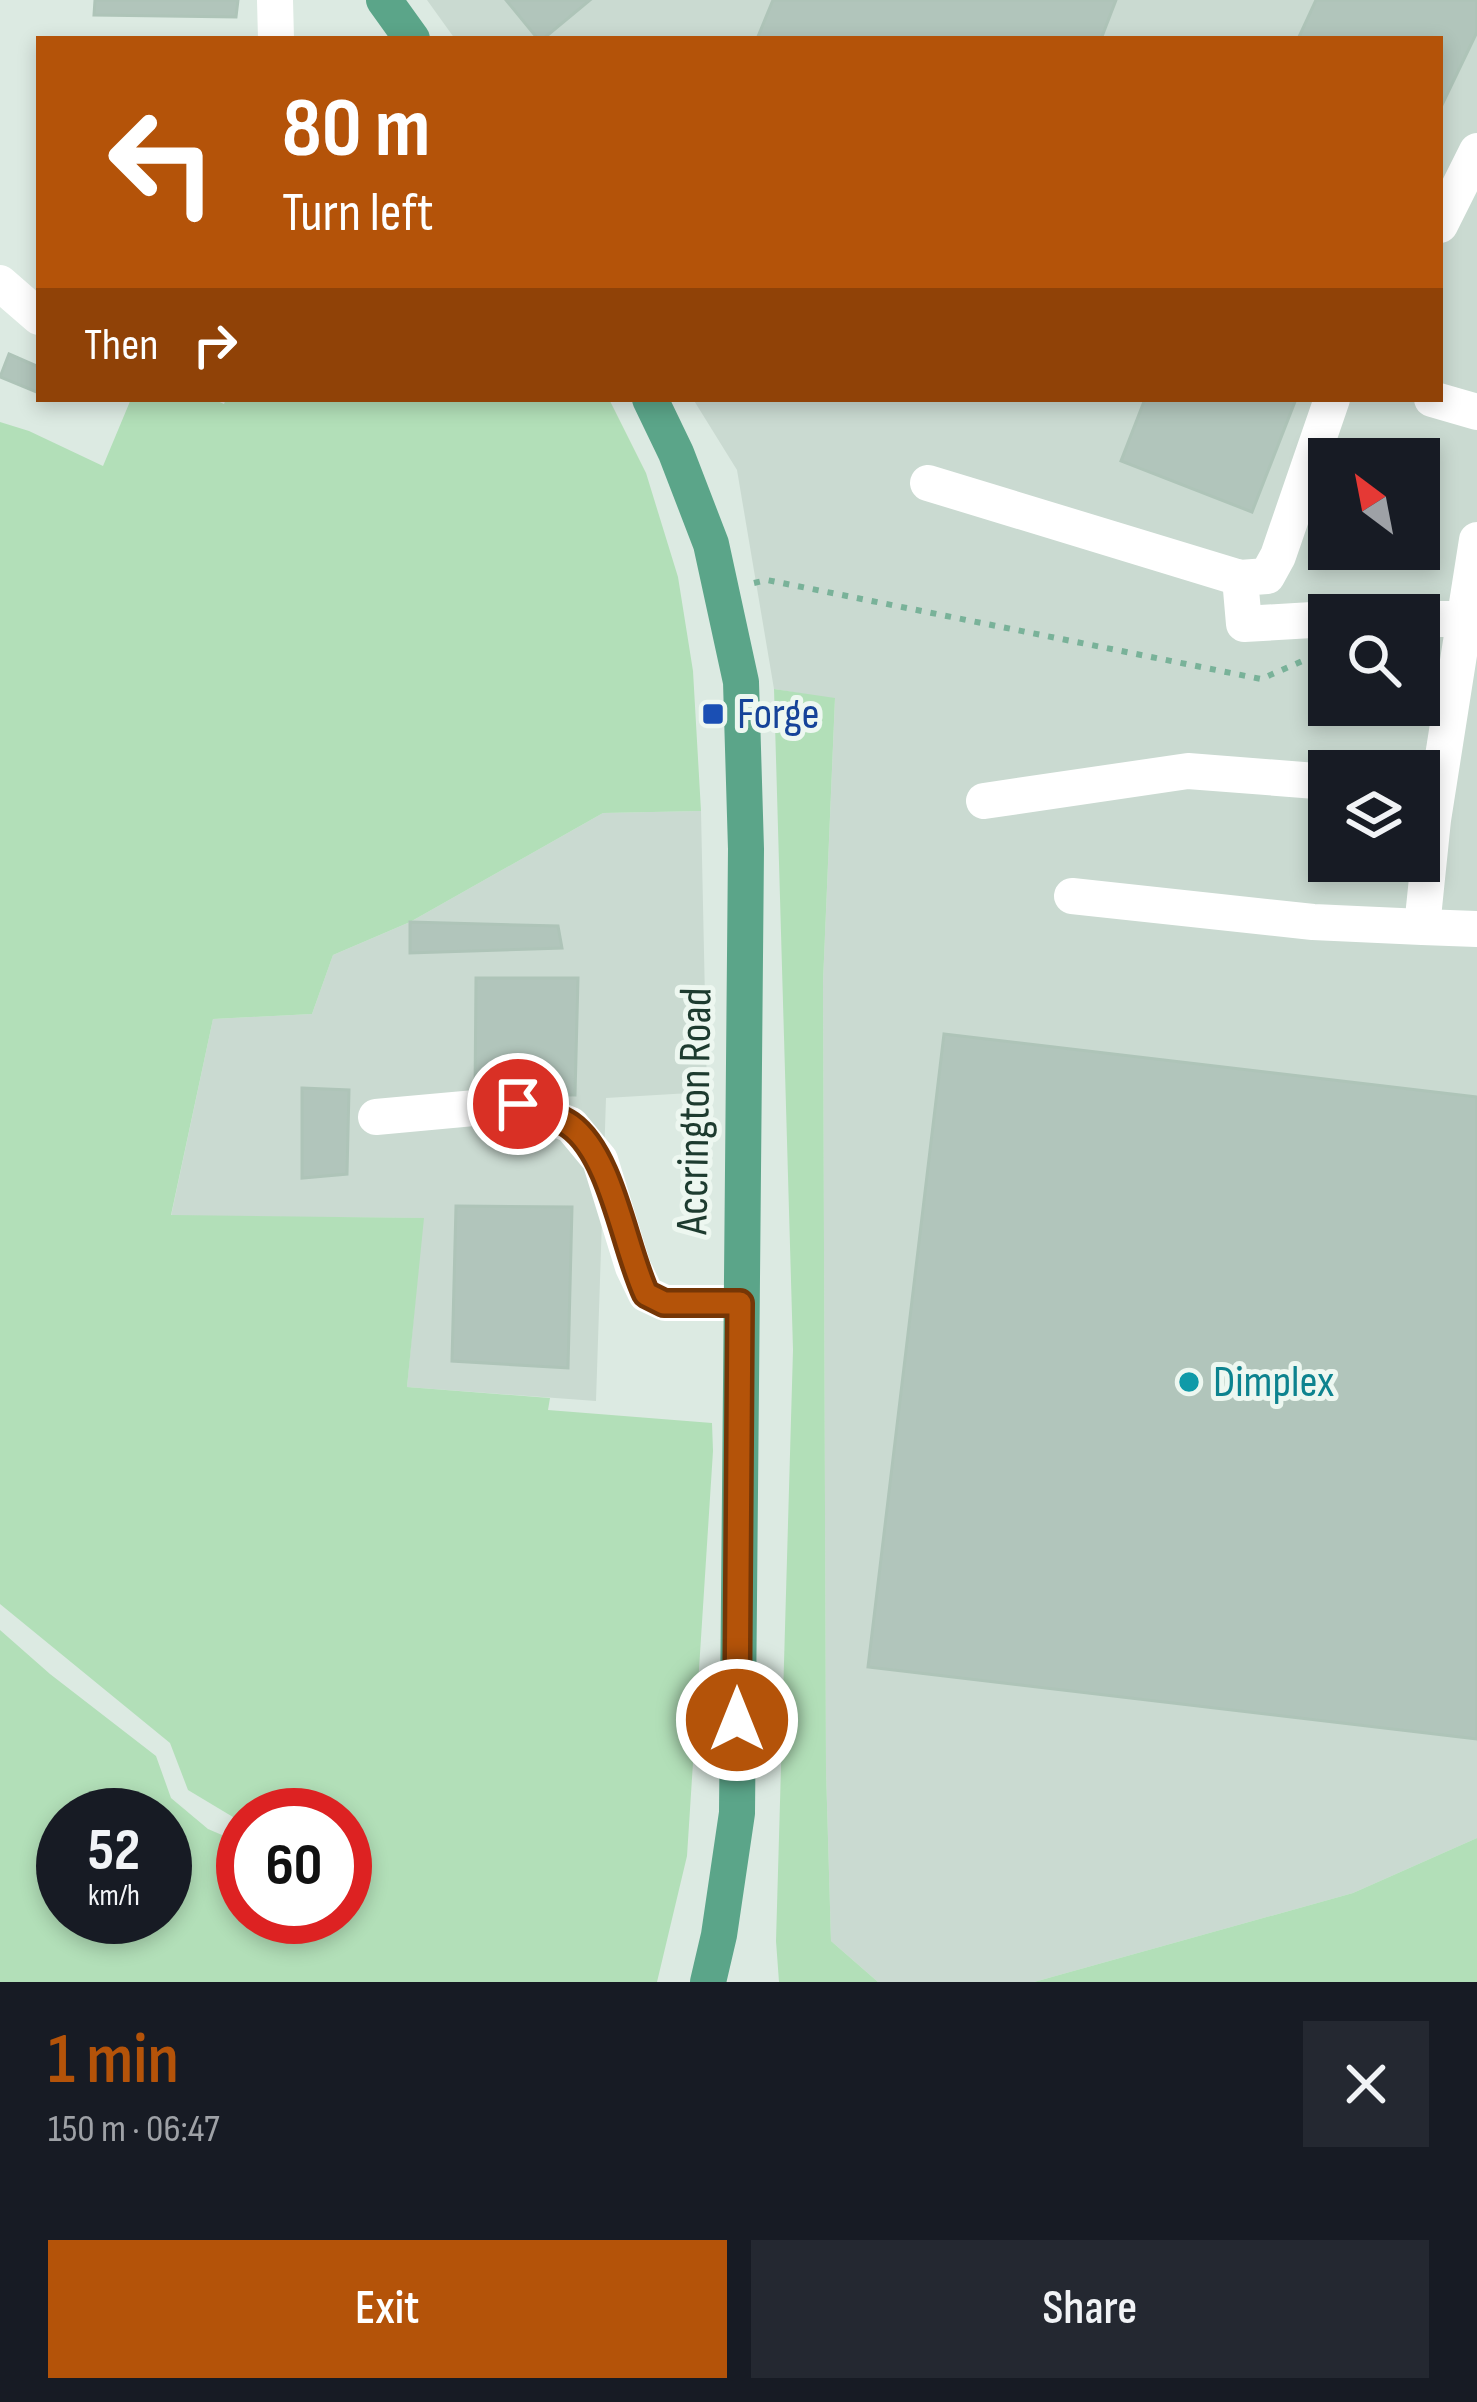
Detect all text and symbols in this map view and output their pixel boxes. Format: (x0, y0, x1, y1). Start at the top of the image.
text: 80 m (282, 79, 430, 180)
icon: left (84, 84, 240, 240)
text: Turn left (282, 181, 434, 246)
icon: right (182, 312, 248, 378)
text: Then (84, 318, 158, 373)
north arrow (1308, 438, 1440, 570)
map controls (1308, 438, 1440, 882)
button: search (1308, 594, 1440, 726)
place label: Forge (737, 687, 820, 742)
marker: Forge (700, 701, 726, 727)
button: layers (1308, 750, 1440, 882)
street label: Accrington Road (665, 987, 725, 1236)
pin (467, 1053, 569, 1155)
icon: arrive (485, 1071, 551, 1137)
place label: Dimplex (1213, 1355, 1334, 1410)
marker: Dimplex (1176, 1369, 1202, 1395)
position arrow (674, 1657, 800, 1783)
speed limit sign: 60 (216, 1788, 372, 1944)
text: 52 (88, 1815, 140, 1887)
text: km/h (88, 1878, 140, 1914)
text: 1 min (48, 2017, 179, 2104)
button: close (1303, 2021, 1429, 2147)
text: 150 m · 06:47 (48, 2106, 220, 2153)
button: Exit (48, 2240, 727, 2378)
button: Share (751, 2240, 1429, 2378)

